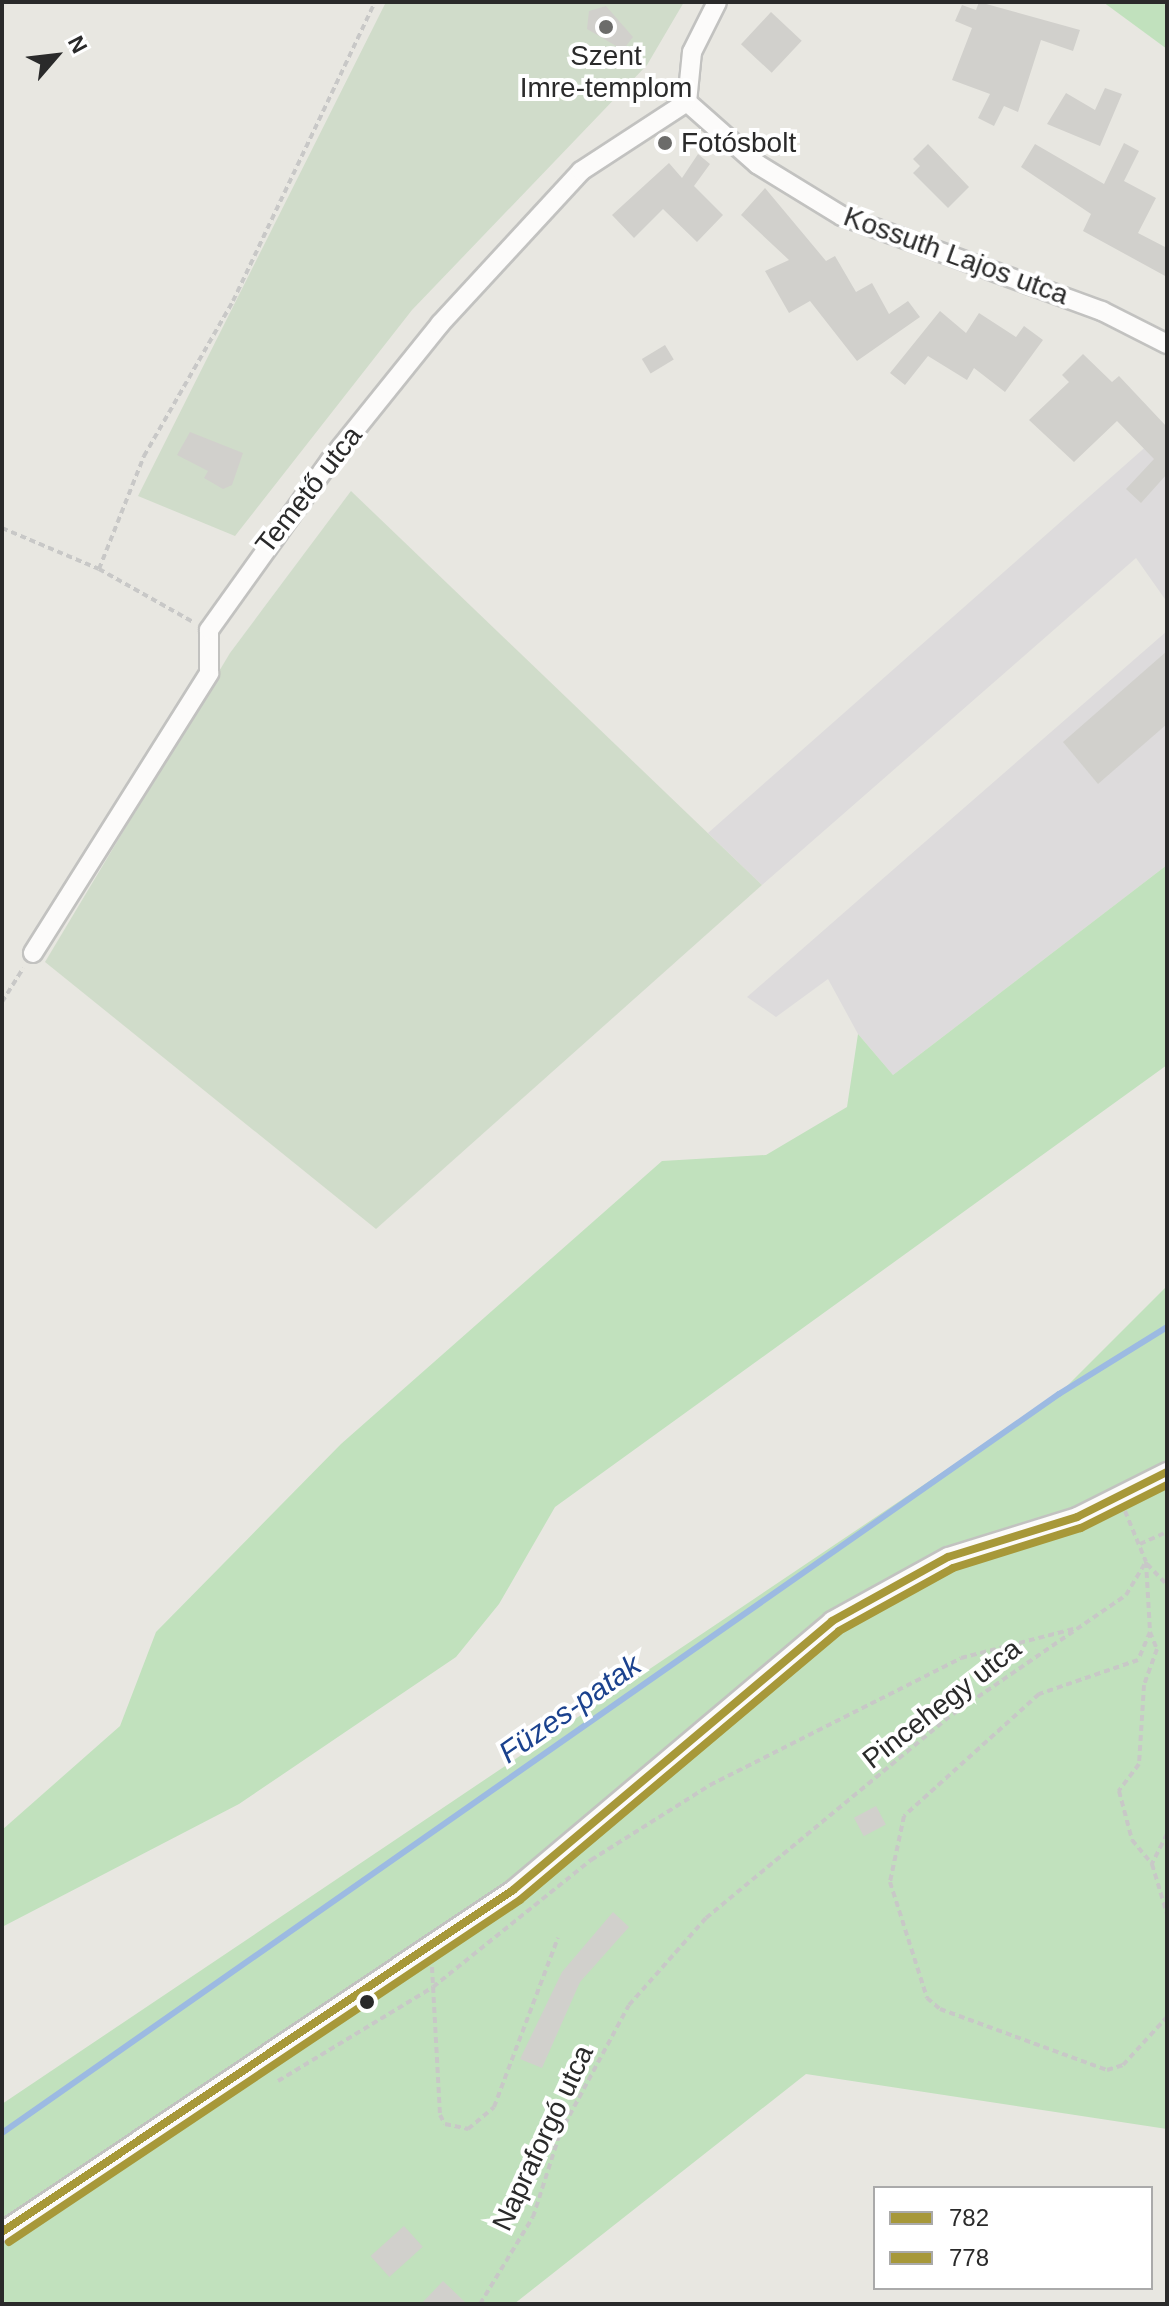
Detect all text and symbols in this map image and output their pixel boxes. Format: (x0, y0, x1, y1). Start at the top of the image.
north arrow (16, 16, 96, 96)
marker: Szent Imre-templom (597, 18, 615, 36)
text: N (63, 32, 92, 57)
place label: Szent Imre-templom (520, 39, 692, 105)
place label: Fotósbolt (681, 126, 796, 160)
marker: Fotósbolt (656, 134, 674, 152)
street label: Kossuth Lajos utca (839, 200, 1073, 312)
street label: Temető utca (249, 420, 369, 560)
street label: Pincehegy utca (856, 1632, 1028, 1776)
water label: Füzes-patak (492, 1647, 648, 1771)
unlabelled marker (359, 1994, 375, 2010)
street label: Napraforgó utca (485, 2040, 601, 2236)
legend (873, 2186, 1153, 2290)
text: 782 (949, 2204, 989, 2231)
text: 778 (949, 2244, 989, 2271)

